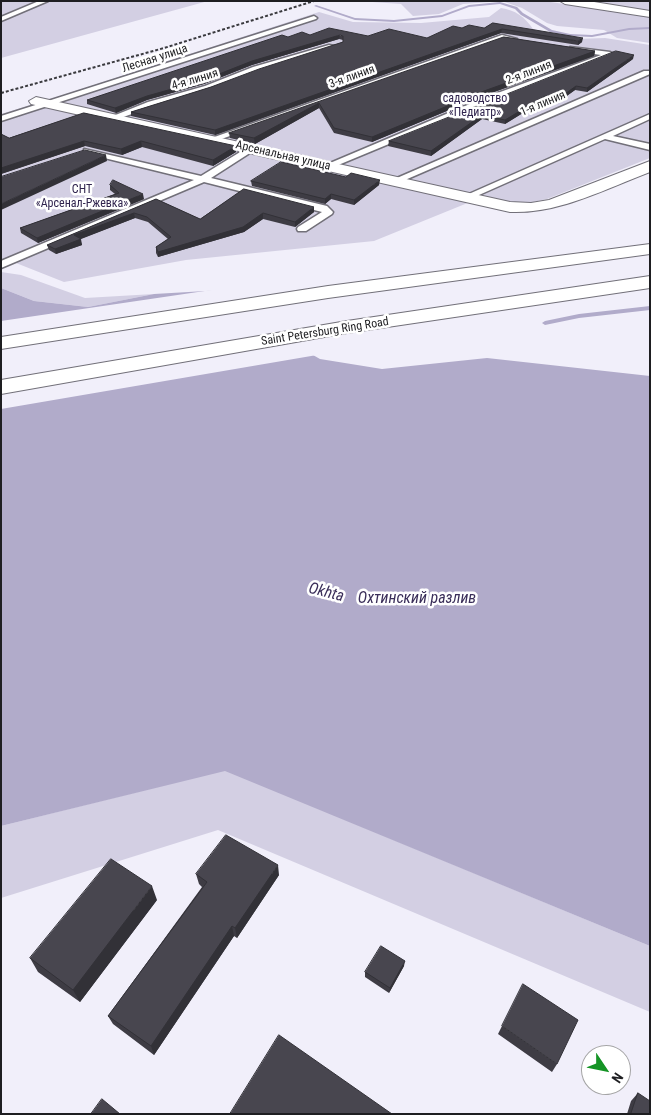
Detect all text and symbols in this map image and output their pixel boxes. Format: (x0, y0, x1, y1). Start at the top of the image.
street label: Лесная улица (120, 42, 190, 76)
street label: 2-я линия (504, 58, 554, 88)
street label: 3-я линия (327, 62, 377, 92)
street label: 4-я линия (170, 66, 220, 94)
street label: 1-я линия (518, 88, 568, 120)
park label: садоводство «Педиатр» (443, 92, 507, 120)
street label: Арсенальная улица (234, 138, 332, 174)
park label: СНТ «Арсенал-Ржевка» (36, 183, 128, 211)
street label: Saint Petersburg Ring Road (260, 315, 390, 349)
water label: Okhta (306, 579, 346, 607)
water label: Охтинский разлив (358, 589, 476, 609)
north arrow (581, 1045, 631, 1095)
text: N (609, 1070, 627, 1086)

